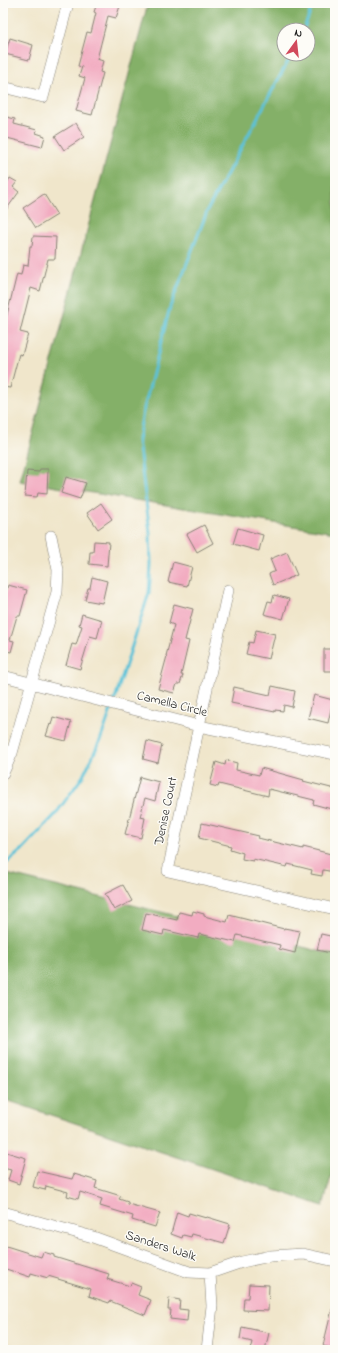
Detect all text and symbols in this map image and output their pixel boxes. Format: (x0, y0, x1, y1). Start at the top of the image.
north arrow (276, 22, 316, 62)
text: N (293, 25, 304, 42)
street label: Camella Circle (135, 686, 209, 722)
street label: Denise Court (149, 774, 183, 848)
street label: Sanders Walk (123, 1226, 199, 1267)

